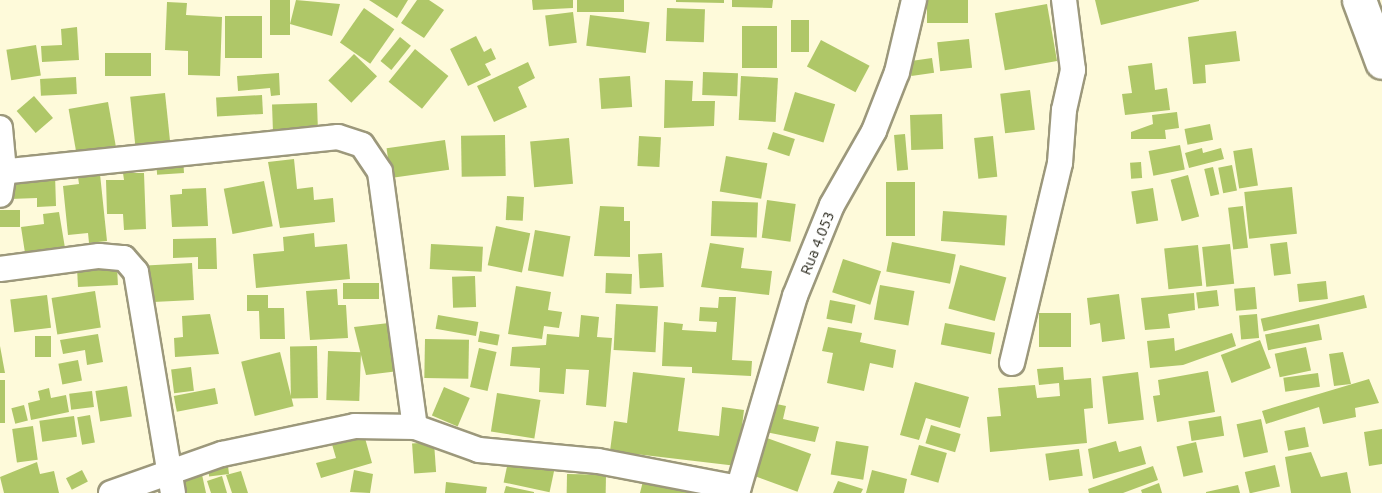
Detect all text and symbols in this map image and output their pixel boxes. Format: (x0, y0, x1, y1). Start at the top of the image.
street label: Rua 4.053 (796, 209, 838, 277)

